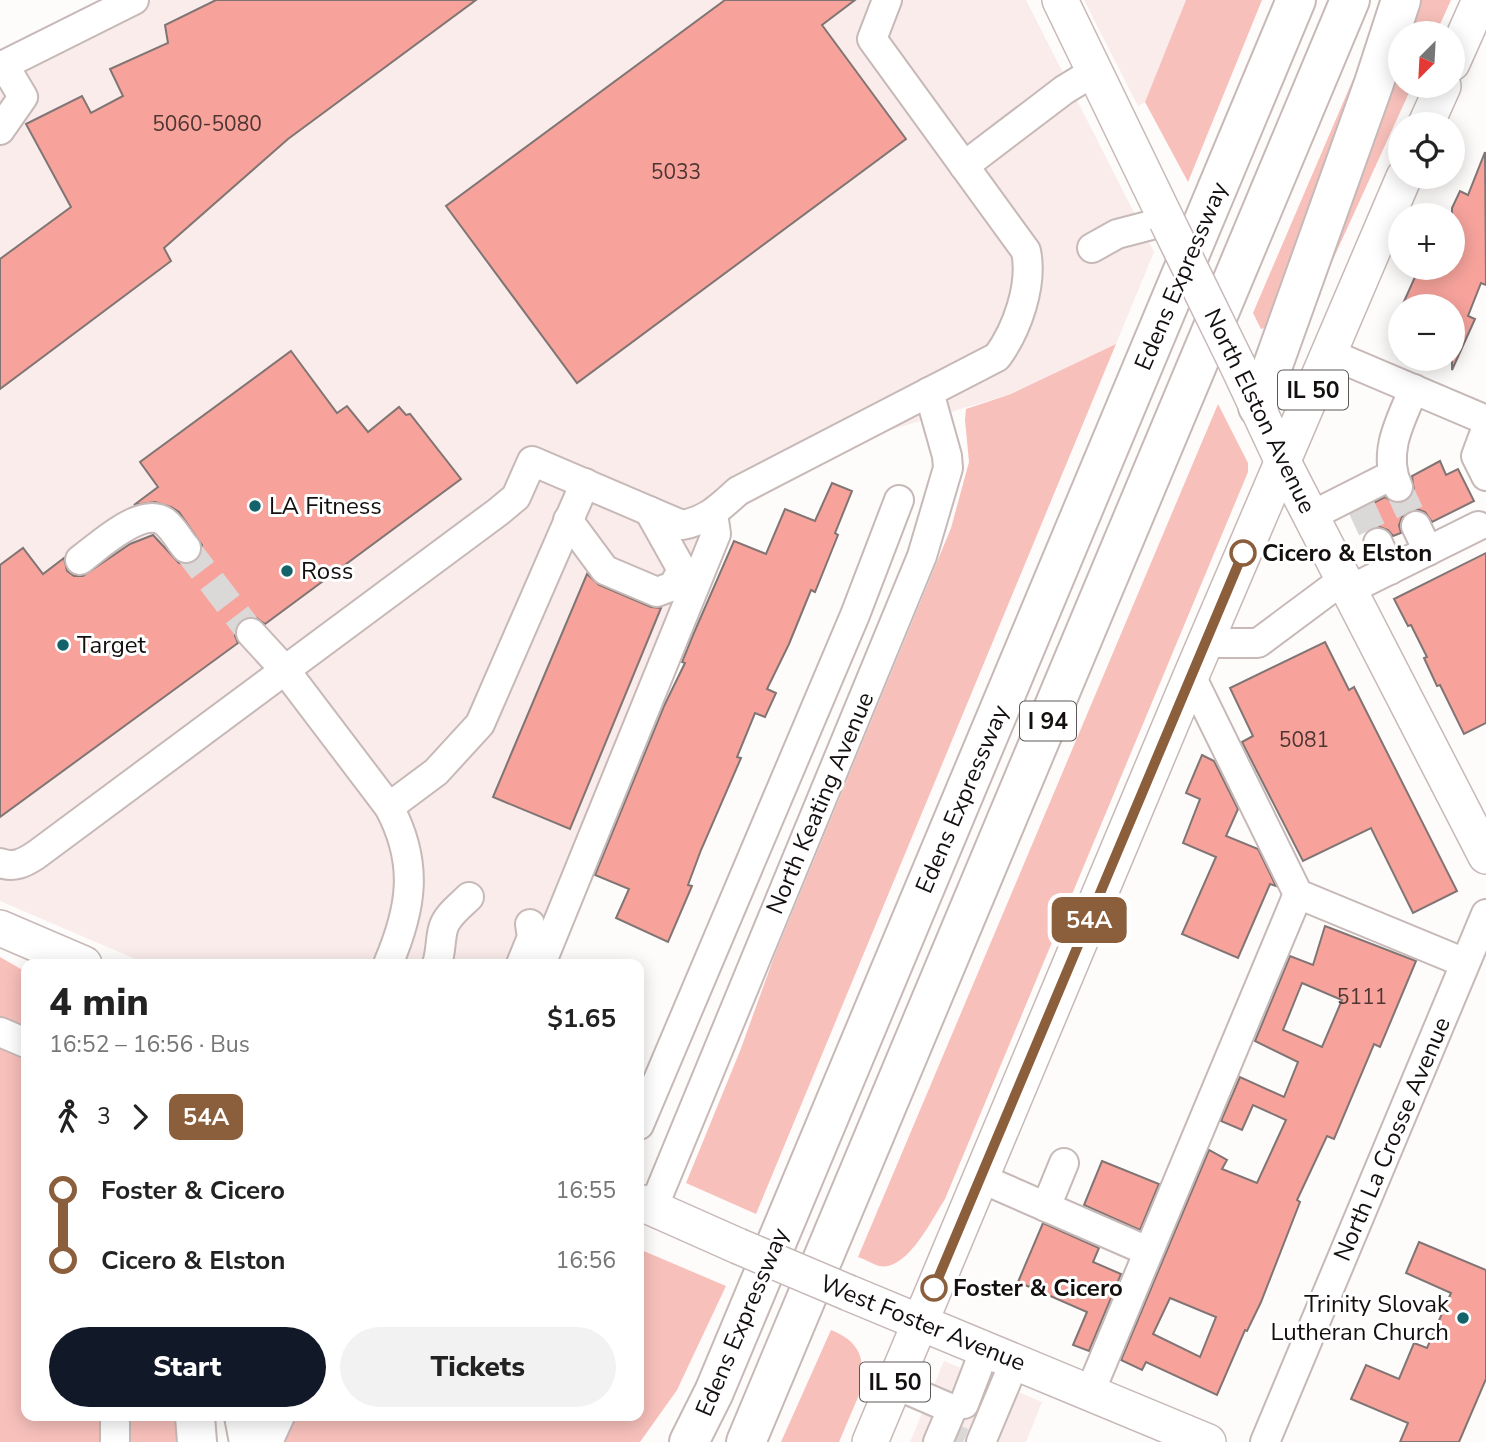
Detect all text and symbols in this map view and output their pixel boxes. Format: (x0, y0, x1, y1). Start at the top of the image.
north arrow (1388, 21, 1465, 98)
map controls (1388, 21, 1465, 371)
house number: 5060-5080 (152, 110, 262, 138)
button: locate (1388, 112, 1465, 189)
house number: 5033 (651, 158, 701, 186)
street label: Edens Expressway (1127, 176, 1235, 375)
button: + (1388, 203, 1465, 280)
button: − (1388, 294, 1465, 371)
street label: North Elston Avenue (1197, 303, 1323, 519)
road number: IL 50 (1278, 370, 1348, 410)
place label: LA Fitness (269, 490, 382, 522)
marker: LA Fitness (247, 498, 263, 514)
place label: Cicero & Elston (1262, 537, 1432, 569)
marker: Cicero & Elston (1230, 540, 1256, 566)
place label: Ross (301, 555, 353, 587)
marker: Ross (279, 563, 295, 579)
place label: Target (77, 629, 147, 661)
marker: Target (55, 637, 71, 653)
street label: North Keating Avenue (759, 687, 881, 919)
street label: Edens Expressway (908, 699, 1016, 898)
road number: I 94 (1020, 702, 1076, 740)
house number: 5081 (1279, 726, 1329, 754)
line badge: 54A (1049, 897, 1129, 943)
text: 54A (1066, 904, 1112, 936)
text: 4 min (49, 977, 149, 1028)
house number: 5111 (1337, 983, 1387, 1011)
text: $1.65 (547, 1001, 616, 1036)
street label: North La Crosse Avenue (1326, 1012, 1458, 1266)
text: 16:52 – 16:56 · Bus (49, 1029, 250, 1060)
icon: walk (49, 1098, 87, 1136)
icon: forward (121, 1098, 159, 1136)
text: 3 (97, 1101, 111, 1132)
text: 54A (183, 1101, 229, 1133)
text: Foster & Cicero (101, 1173, 285, 1208)
text: 16:55 (556, 1175, 616, 1206)
street label: Edens Expressway (688, 1222, 796, 1421)
text: Cicero & Elston (101, 1243, 286, 1278)
text: 16:56 (556, 1245, 616, 1276)
street label: West Foster Avenue (816, 1267, 1030, 1379)
place label: Foster & Cicero (953, 1272, 1123, 1304)
marker: Foster & Cicero (921, 1275, 947, 1301)
place label: Trinity Slovak Lutheran Church (1271, 1288, 1450, 1348)
marker: Trinity Slovak Lutheran Church (1455, 1310, 1471, 1326)
button: Start (49, 1327, 326, 1407)
button: Tickets (340, 1327, 616, 1407)
road number: IL 50 (860, 1362, 930, 1401)

